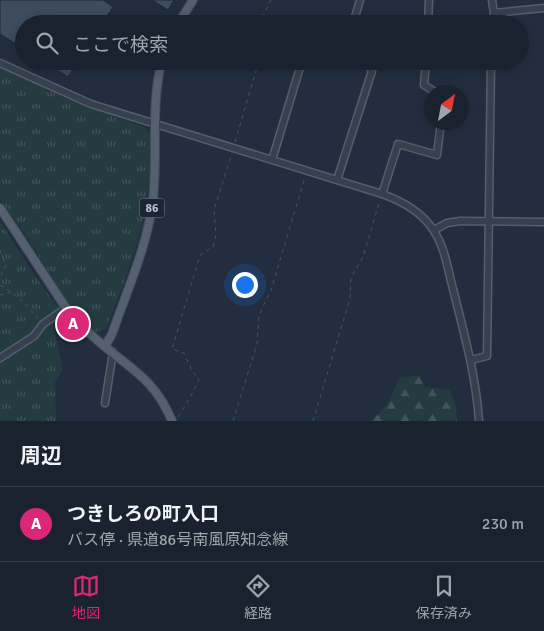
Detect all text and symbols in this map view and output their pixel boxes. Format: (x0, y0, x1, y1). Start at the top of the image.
search box (15, 15, 529, 70)
icon: search (33, 29, 61, 57)
text: ここで検索 (73, 33, 168, 57)
north arrow (424, 85, 469, 130)
road number: 86 (140, 198, 164, 218)
your location (232, 272, 258, 298)
pin: A (57, 305, 89, 343)
text: 周辺 (20, 443, 62, 469)
text: つきしろの町入口 (67, 502, 219, 526)
text: A (31, 514, 41, 534)
text: 230 m (482, 514, 524, 534)
text: バス停 · 県道86号南風原知念線 (67, 530, 288, 550)
tab: 地図 (72, 572, 100, 622)
tab: 経路 (244, 572, 272, 622)
tab: 保存済み (416, 572, 472, 622)

